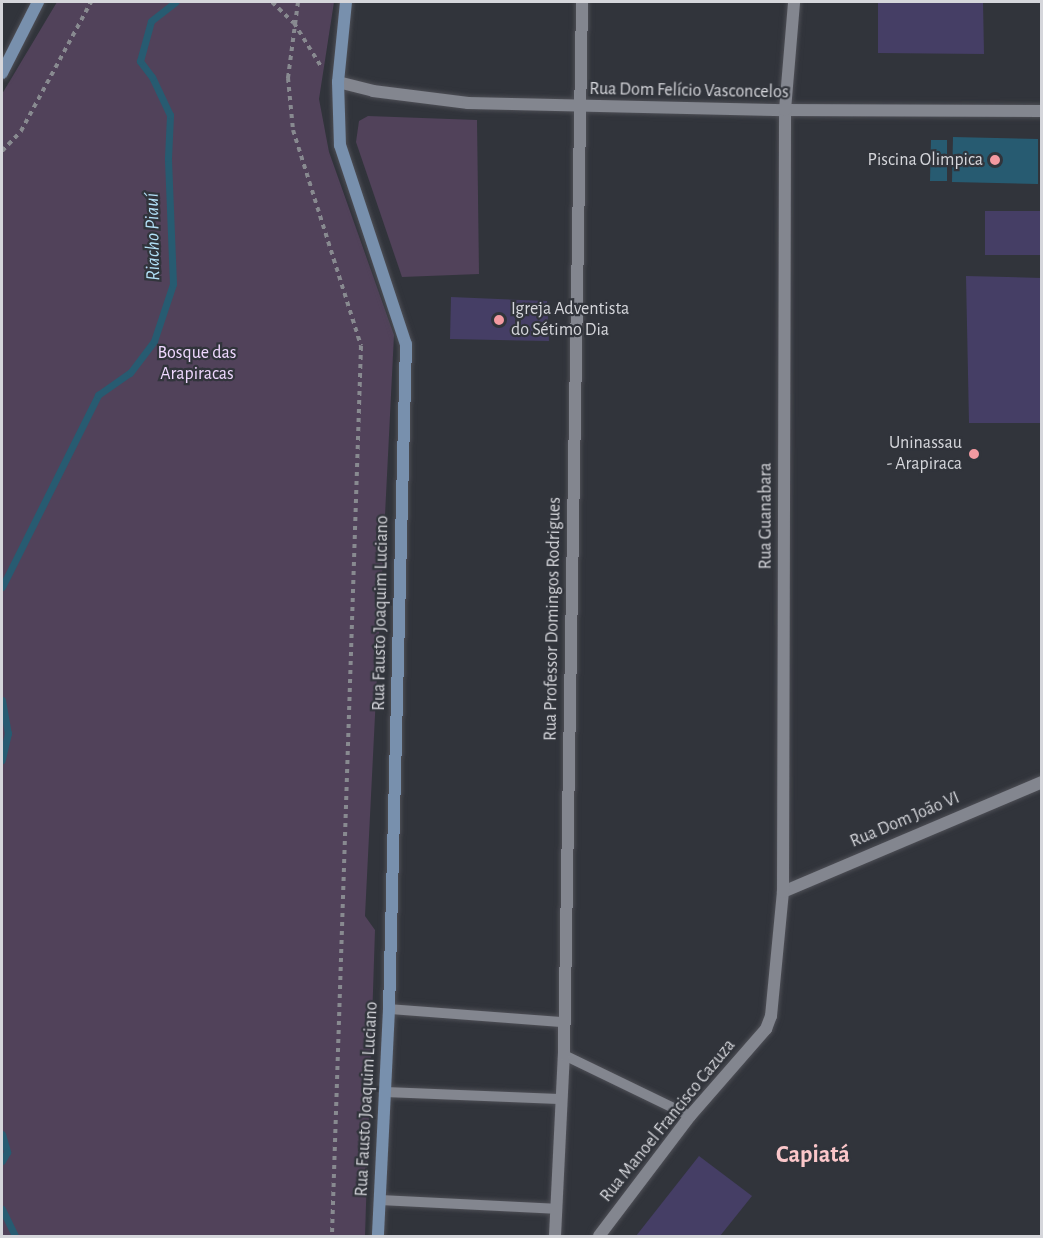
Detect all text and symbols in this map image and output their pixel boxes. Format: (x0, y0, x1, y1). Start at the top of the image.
street label: Rua Dom Felício Vasconcelos (589, 78, 789, 104)
place label: Piscina Olimpica (868, 149, 983, 171)
marker: Piscina Olimpica (988, 153, 1002, 167)
water label: Riacho Piauí (140, 193, 166, 281)
place label: Igreja Adventista do Sétimo Dia (511, 299, 629, 342)
marker: Igreja Adventista do Sétimo Dia (492, 313, 506, 327)
park label: Bosque das Arapiracas (158, 343, 236, 386)
place label: Uninassau - Arapiraca (887, 433, 962, 476)
marker: Uninassau - Arapiraca (967, 447, 981, 461)
street label: Rua Guanabara (755, 463, 777, 569)
street label: Rua Professor Domingos Rodrigues (540, 497, 566, 741)
street label: Rua Fausto Joaquim Luciano (368, 515, 394, 711)
street label: Rua Dom João VI (847, 787, 963, 853)
street label: Rua Fausto Joaquim Luciano (351, 1001, 383, 1197)
street label: Rua Manoel Francisco Cazuza (596, 1035, 740, 1207)
district label: Capiatá (776, 1142, 850, 1170)

